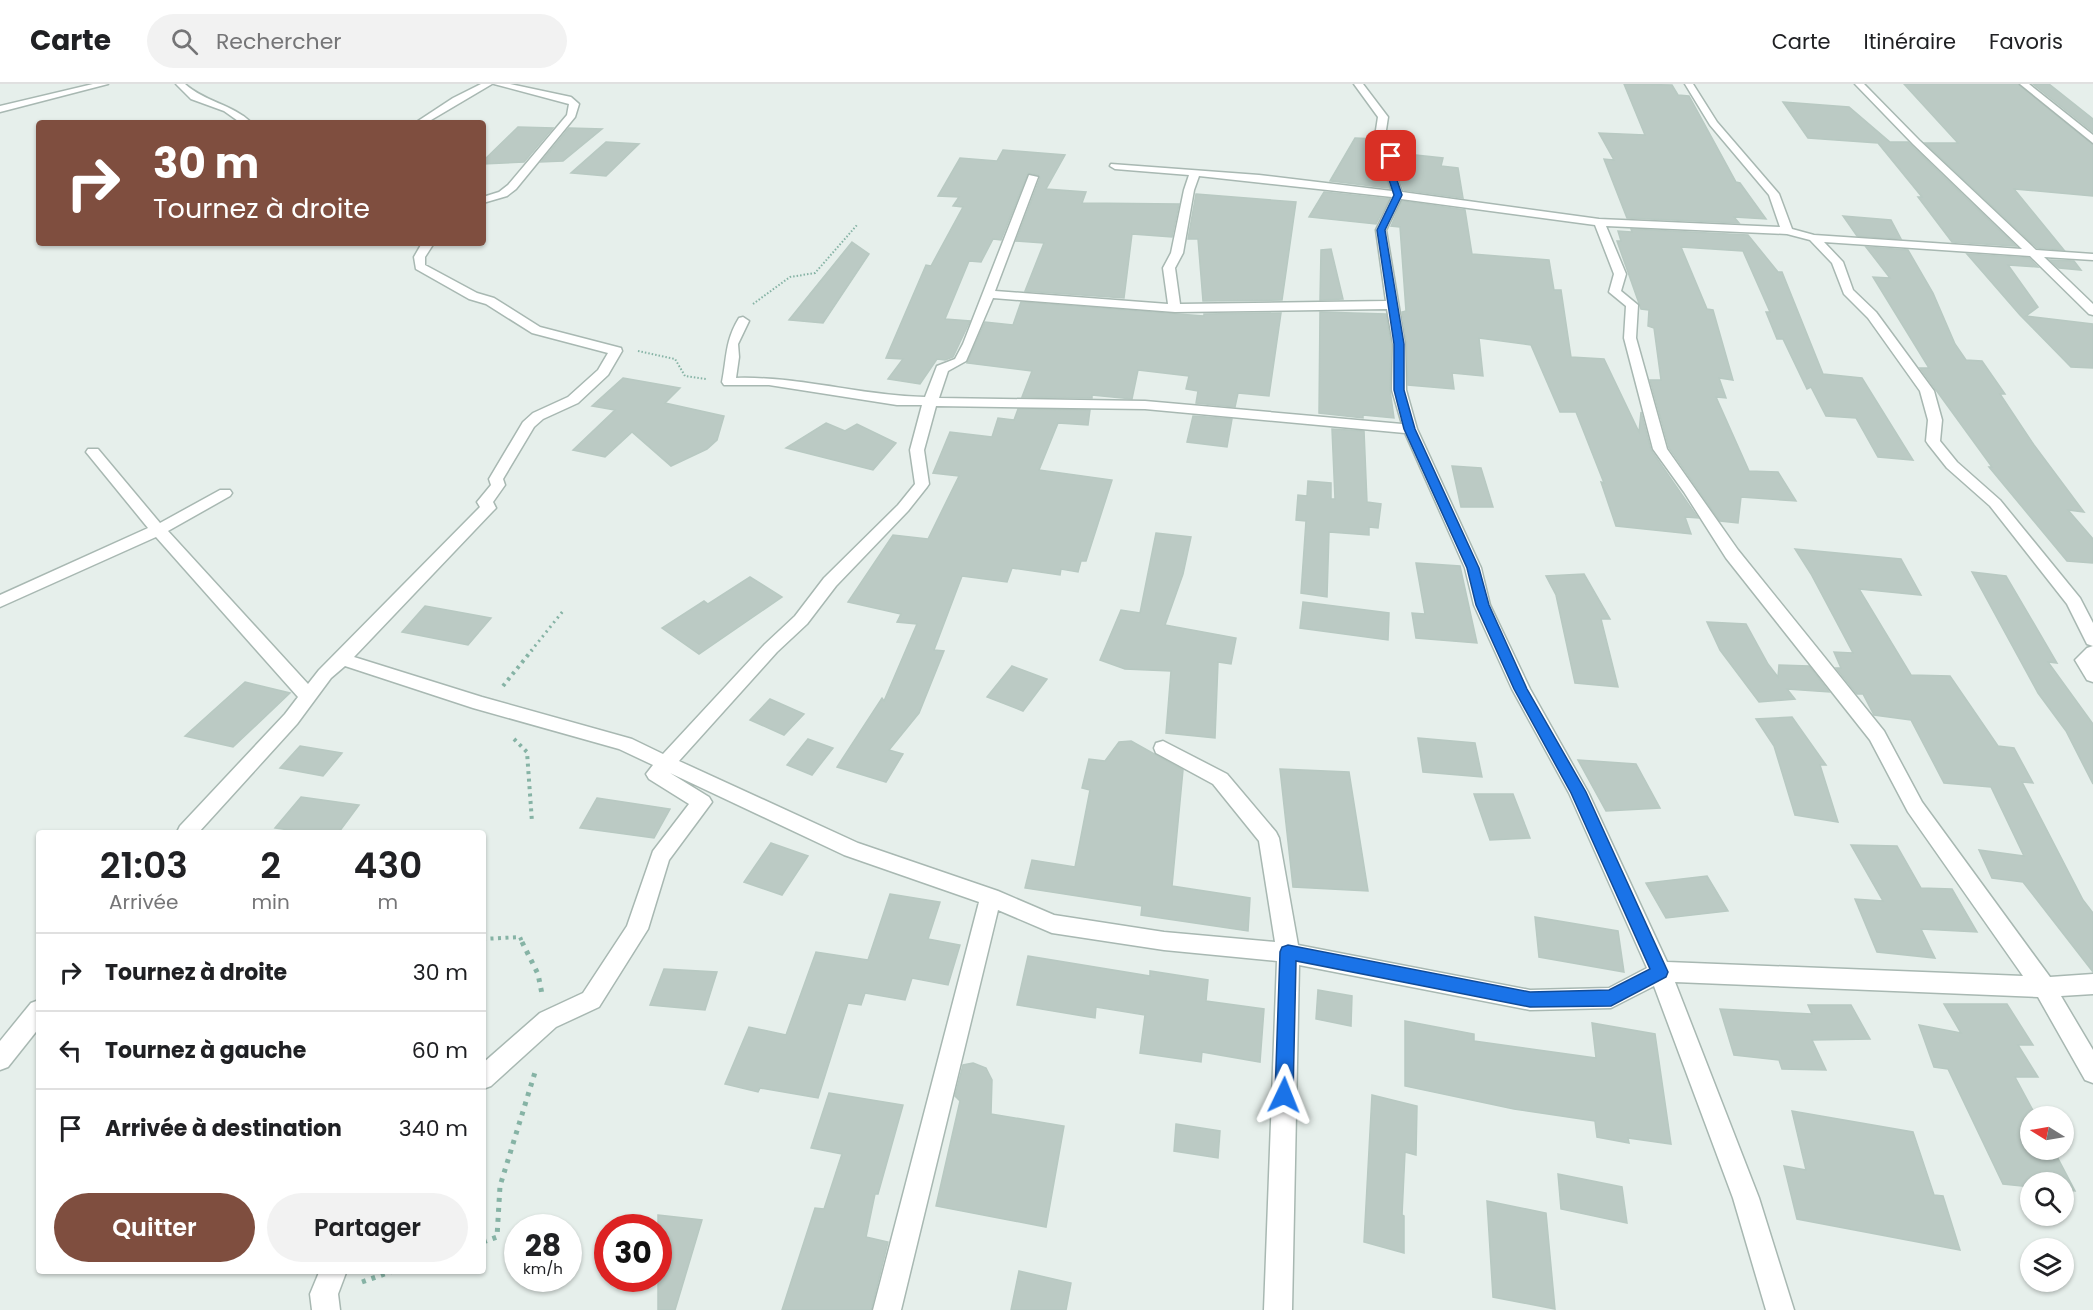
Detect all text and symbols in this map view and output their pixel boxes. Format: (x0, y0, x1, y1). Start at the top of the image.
search box (147, 14, 567, 68)
text: Carte (30, 21, 111, 60)
icon: search (168, 25, 201, 58)
text: Rechercher (216, 26, 342, 57)
text: Carte (1772, 27, 1831, 56)
text: Itinéraire (1864, 27, 1956, 56)
text: Favoris (1989, 27, 2063, 56)
pin (1365, 130, 1416, 181)
text: 30 m (153, 134, 259, 193)
icon: arrive (1374, 139, 1407, 172)
icon: right (54, 144, 132, 222)
text: Tournez à droite (153, 190, 370, 227)
text: 21:03 (100, 840, 188, 891)
text: 2 (260, 840, 281, 891)
text: 430 (354, 840, 422, 891)
text: Arrivée (109, 888, 178, 916)
text: min (252, 888, 290, 916)
text: m (378, 888, 398, 916)
icon: right (54, 956, 87, 989)
text: Tournez à droite (105, 957, 287, 988)
text: 30 m (413, 957, 468, 988)
icon: left (54, 1034, 87, 1067)
text: Tournez à gauche (105, 1035, 306, 1066)
text: 60 m (412, 1035, 468, 1066)
position arrow (1252, 1063, 1316, 1127)
north arrow (2020, 1106, 2074, 1160)
map controls (2020, 1106, 2074, 1292)
icon: arrive (54, 1112, 87, 1145)
text: Arrivée à destination (105, 1113, 342, 1144)
text: 340 m (399, 1113, 468, 1144)
button: search (2020, 1172, 2074, 1226)
button: Quitter (54, 1193, 255, 1262)
button: Partager (267, 1193, 468, 1262)
speed limit sign: 30 (594, 1214, 672, 1292)
text: 28 (525, 1224, 561, 1267)
button: layers (2020, 1238, 2074, 1292)
text: km/h (523, 1258, 563, 1279)

